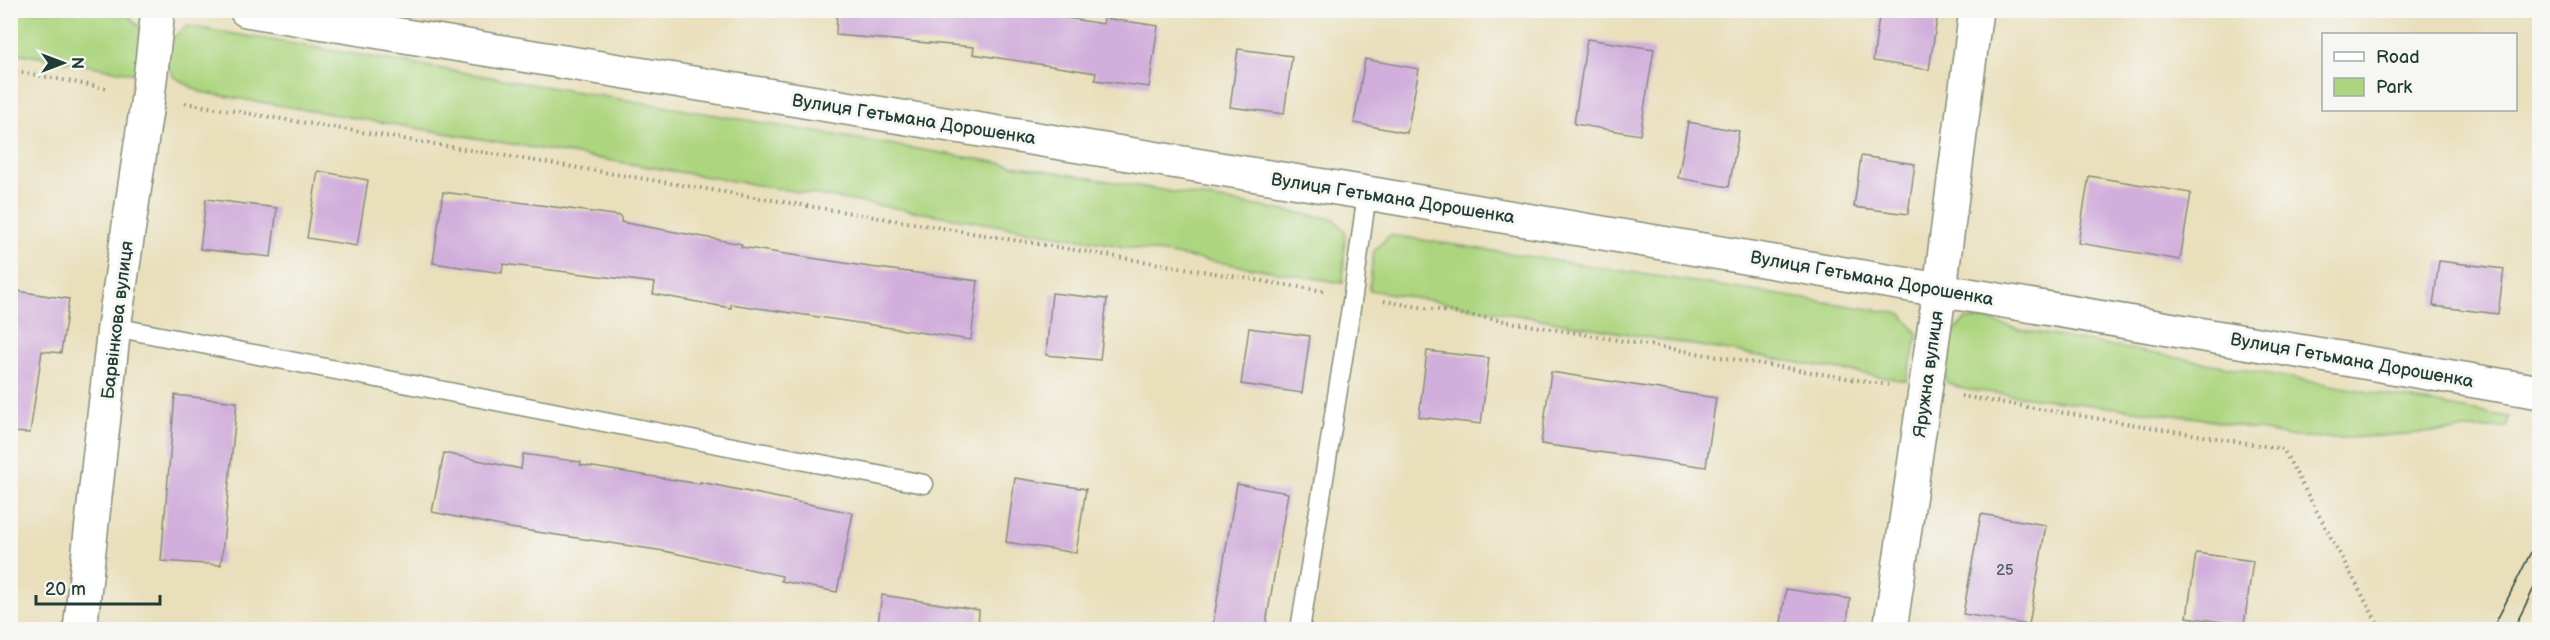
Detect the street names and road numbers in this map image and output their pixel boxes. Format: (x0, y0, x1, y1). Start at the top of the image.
street label: Вулиця Гетьмана Дорошенка (791, 90, 1038, 149)
street label: Вулиця Гетьмана Дорошенка (1270, 169, 1517, 228)
street label: Барвінкова вулиця (97, 240, 138, 400)
street label: Вулиця Гетьмана Дорошенка (1749, 247, 1996, 310)
street label: Яружна вулиця (1909, 309, 1948, 439)
street label: Вулиця Гетьмана Дорошенка (2229, 329, 2476, 392)

